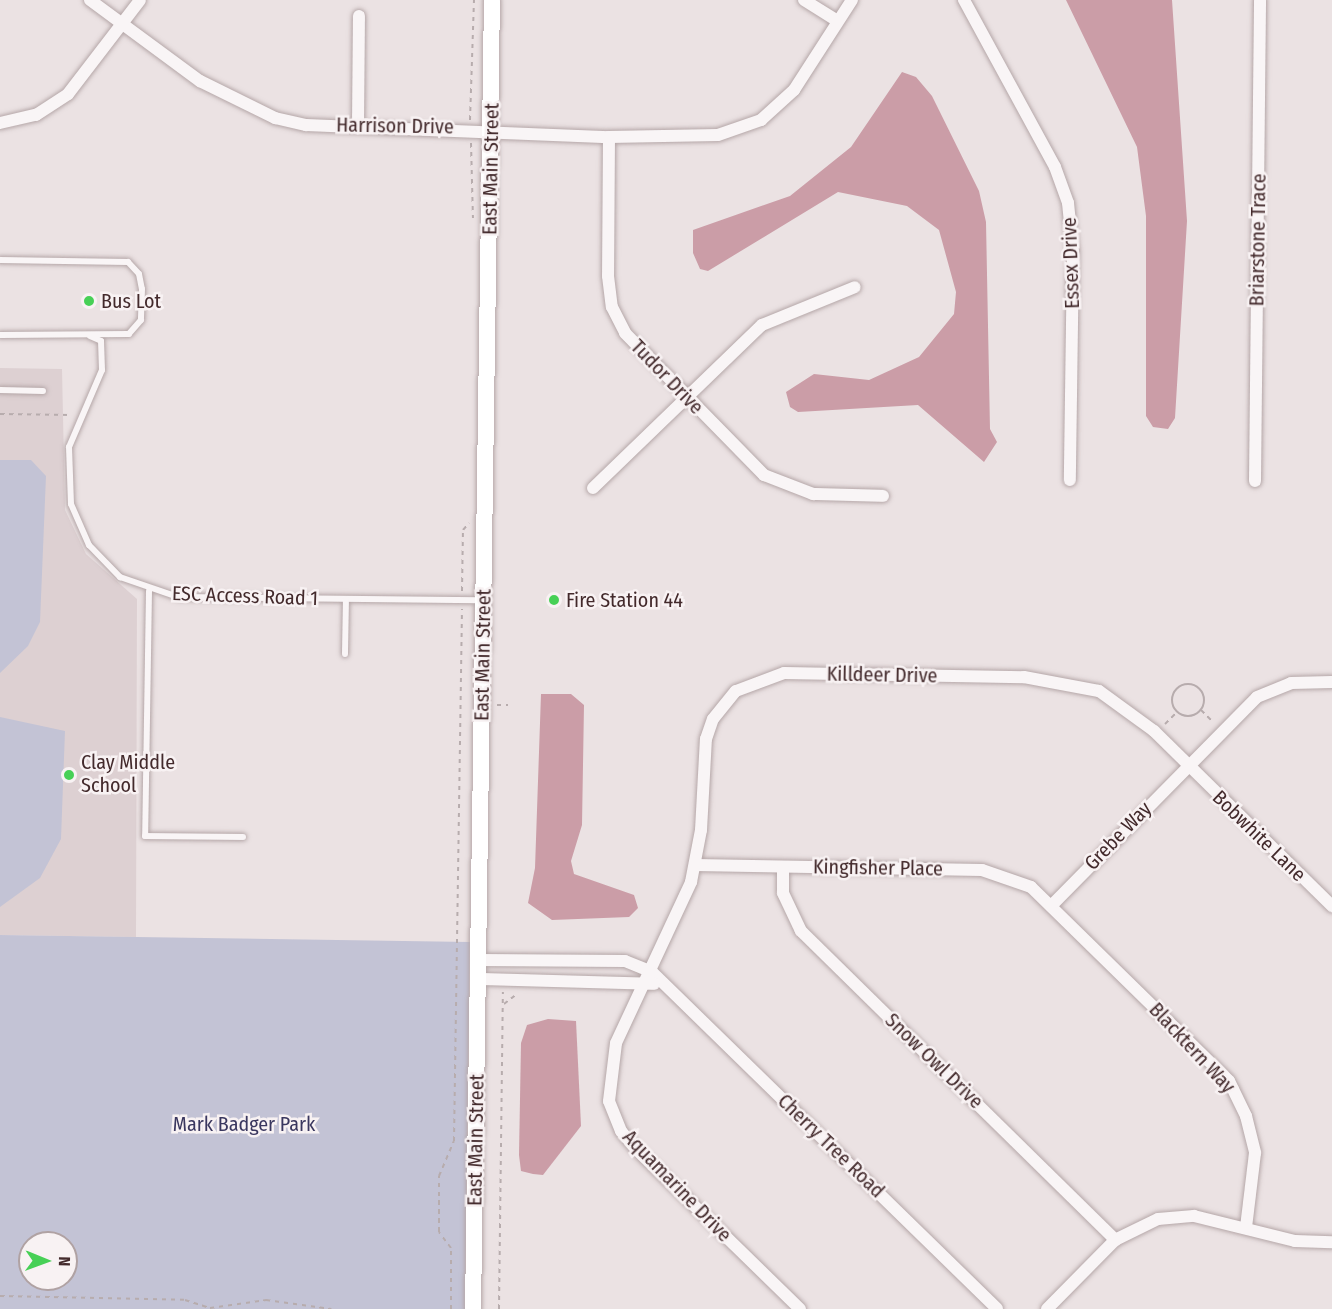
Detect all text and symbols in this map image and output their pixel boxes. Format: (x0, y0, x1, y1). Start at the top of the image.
street label: East Main Street (478, 103, 504, 235)
street label: Harrison Drive (336, 113, 454, 139)
street label: Briarstone Trace (1245, 173, 1271, 307)
street label: Essex Drive (1057, 217, 1085, 309)
place label: Bus Lot (101, 289, 161, 313)
marker: Bus Lot (82, 294, 96, 308)
street label: Tudor Drive (626, 335, 708, 419)
street label: ESC Access Road 1 (171, 581, 319, 611)
place label: Fire Station 44 (566, 588, 683, 612)
street label: East Main Street (470, 589, 496, 721)
marker: Fire Station 44 (547, 593, 561, 607)
street label: Killdeer Drive (827, 662, 937, 688)
place label: Clay Middle School (81, 751, 175, 798)
marker: Clay Middle School (62, 768, 76, 782)
street label: Bobwhite Lane (1207, 786, 1311, 886)
street label: Grebe Way (1080, 797, 1156, 875)
street label: Kingfisher Place (813, 855, 943, 881)
street label: Blacktern Way (1144, 998, 1240, 1098)
street label: Snow Owl Drive (880, 1008, 988, 1114)
street label: East Main Street (463, 1074, 489, 1206)
street label: Cherry Tree Road (773, 1089, 889, 1203)
park label: Mark Badger Park (173, 1112, 315, 1136)
street label: Aquamarine Drive (618, 1125, 736, 1247)
north arrow (18, 1231, 78, 1291)
text: N (55, 1256, 74, 1266)

